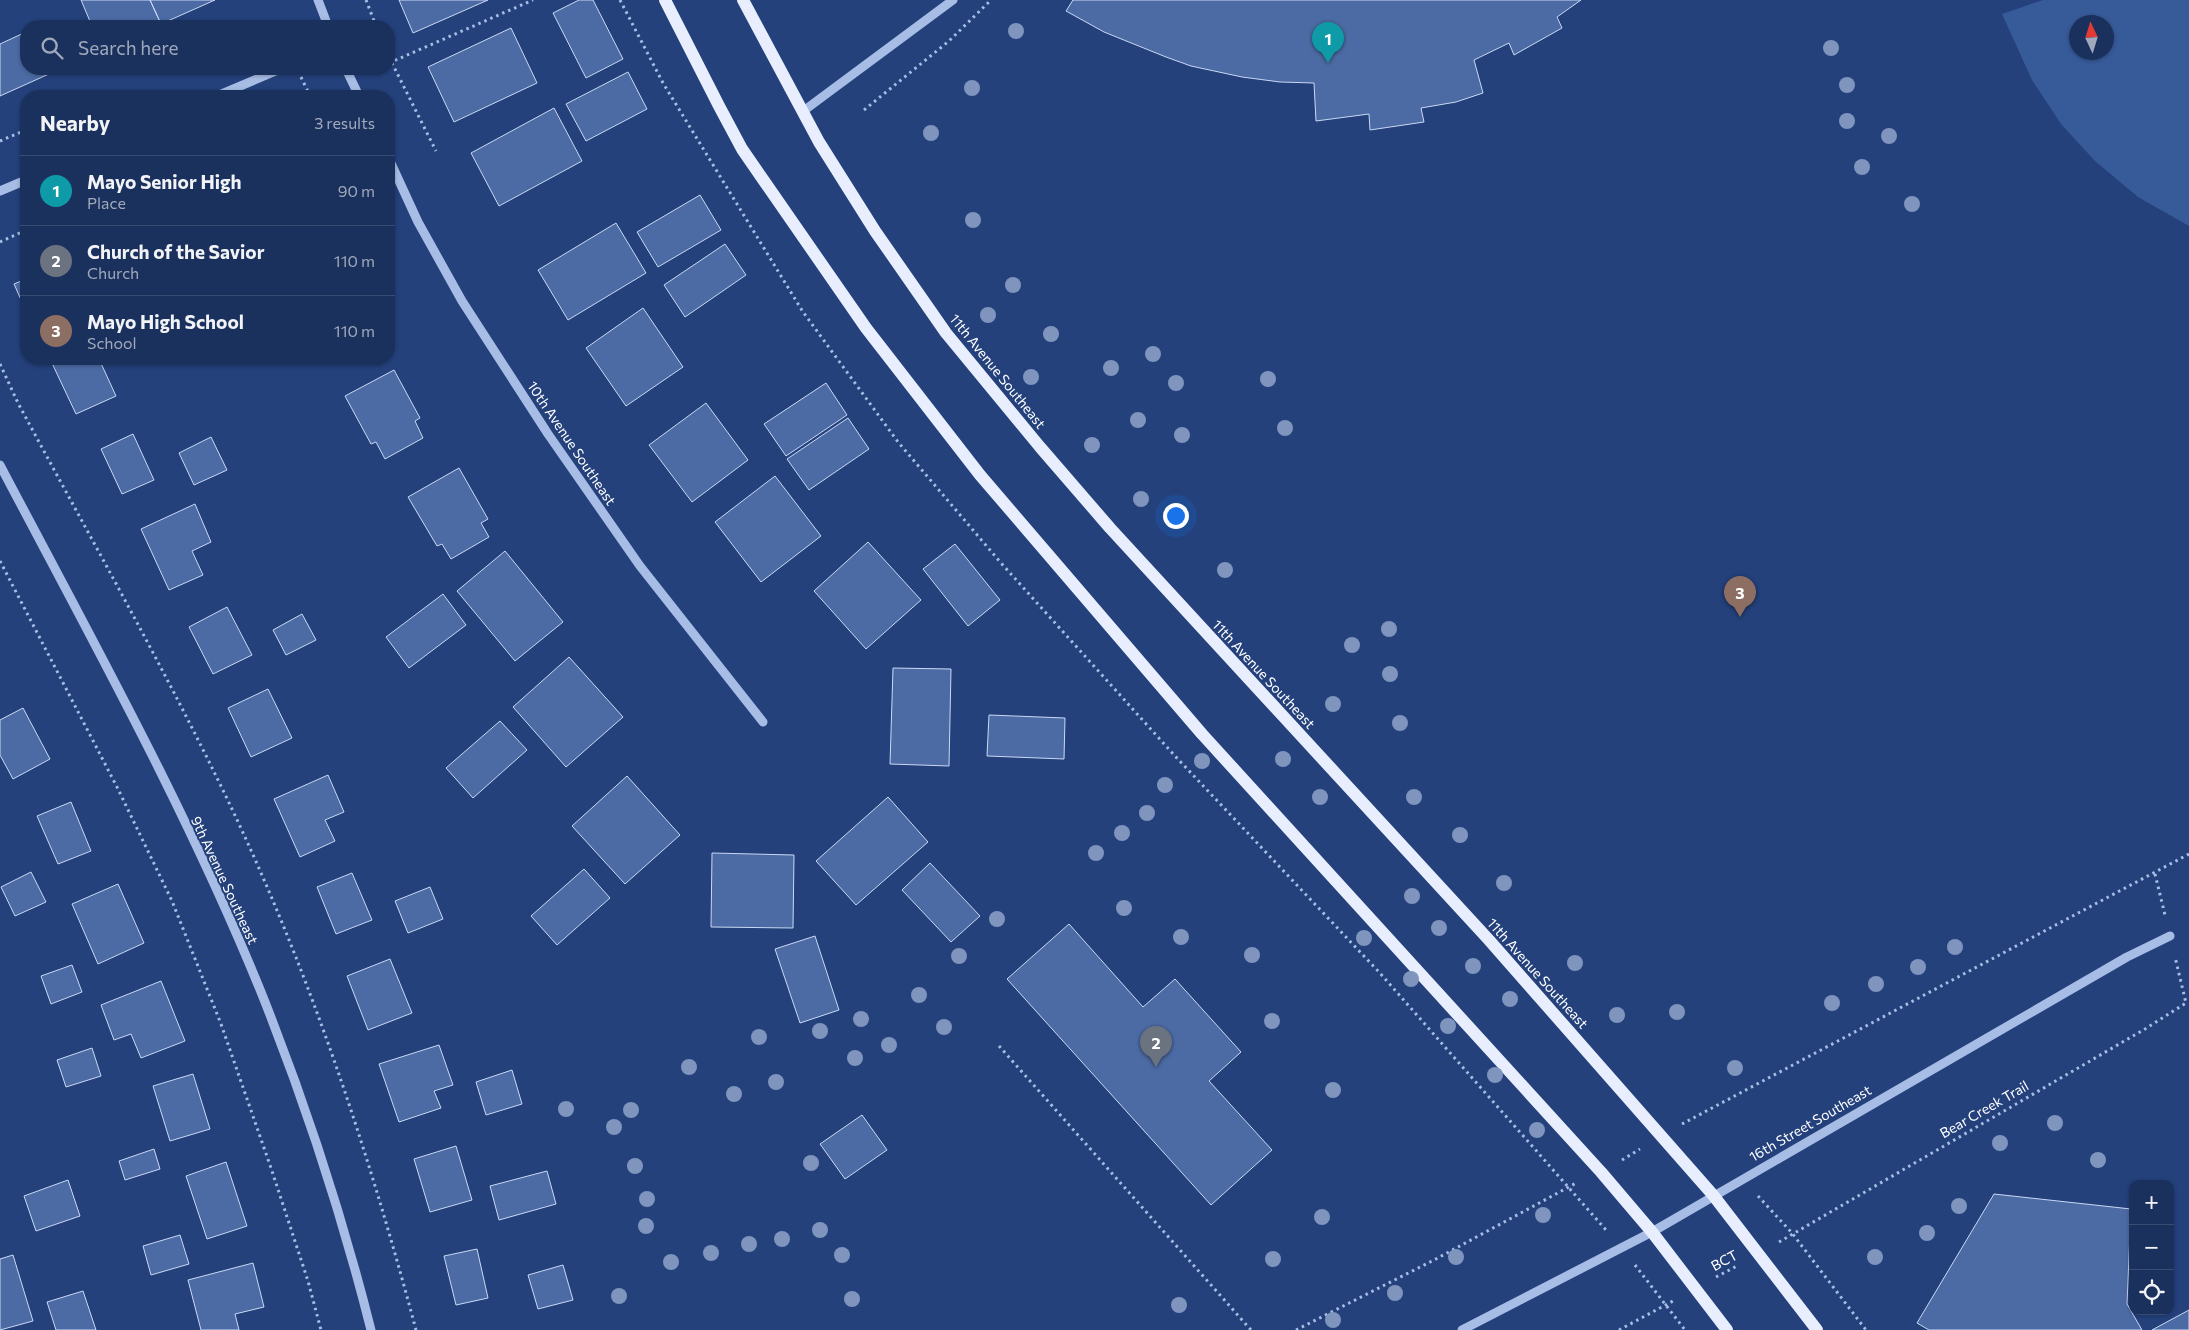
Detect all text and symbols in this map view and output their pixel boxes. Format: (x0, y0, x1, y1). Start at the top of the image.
north arrow (2069, 15, 2114, 60)
search box (20, 20, 395, 75)
pin: 1 (1312, 22, 1344, 63)
icon: search (38, 34, 66, 62)
text: Search here (78, 36, 178, 59)
text: Nearby (40, 110, 110, 135)
text: 3 results (314, 113, 375, 132)
text: Mayo Senior High (87, 170, 241, 193)
text: 1 (52, 181, 60, 200)
text: 90 m (338, 181, 375, 200)
text: Place (87, 193, 126, 212)
text: Church of the Savior (87, 240, 265, 263)
text: 2 (51, 251, 61, 270)
text: 110 m (334, 251, 375, 270)
text: Church (87, 263, 139, 282)
text: Mayo High School (87, 310, 244, 333)
street label: 11th Avenue Southeast (946, 310, 1050, 432)
text: 3 (51, 321, 61, 340)
text: 110 m (334, 321, 375, 340)
text: School (87, 333, 137, 352)
street label: 10th Avenue Southeast (524, 378, 620, 508)
your location (1163, 503, 1189, 529)
pin: 3 (1724, 576, 1756, 617)
street label: 11th Avenue Southeast (1209, 616, 1319, 732)
street label: 9th Avenue Southeast (188, 813, 262, 947)
street label: 11th Avenue Southeast (1484, 914, 1592, 1032)
pin: 2 (1140, 1026, 1172, 1067)
street label: Bear Creek Trail (1937, 1077, 2031, 1141)
street label: 16th Street Southeast (1746, 1081, 1874, 1165)
map controls (2129, 1180, 2174, 1315)
button: + (2129, 1180, 2174, 1225)
button: − (2129, 1225, 2174, 1270)
street label: BCT (1708, 1246, 1740, 1274)
button: locate (2129, 1270, 2174, 1315)

